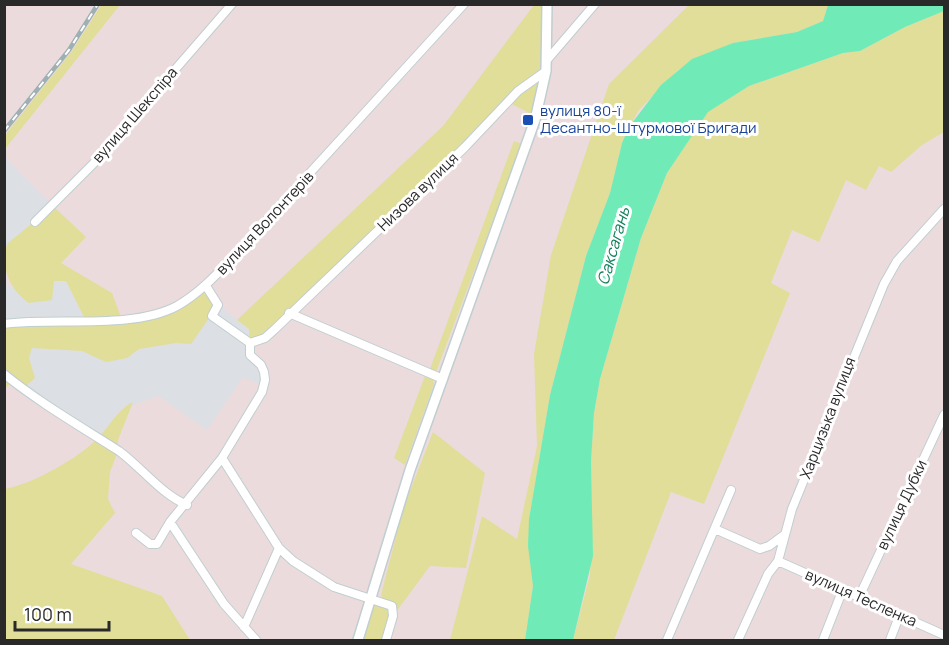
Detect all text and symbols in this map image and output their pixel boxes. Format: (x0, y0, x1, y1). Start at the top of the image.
street label: вулиця Шекспіра (87, 62, 182, 167)
place label: вулиця 80-ї Десантно-Штурмової Бригади (540, 100, 756, 138)
marker: вулиця 80-ї Десантно-Штурмової Бригади (521, 113, 535, 127)
street label: Низова вулиця (373, 148, 463, 236)
street label: вулиця Волонтерів (211, 166, 318, 279)
water label: Саксагань (591, 204, 635, 287)
street label: Харцизька вулиця (795, 354, 860, 482)
street label: вулиця Дубки (872, 456, 932, 553)
street label: вулиця Тесленка (802, 564, 920, 632)
scale bar (15, 594, 110, 632)
text: 100 m (24, 602, 72, 626)

